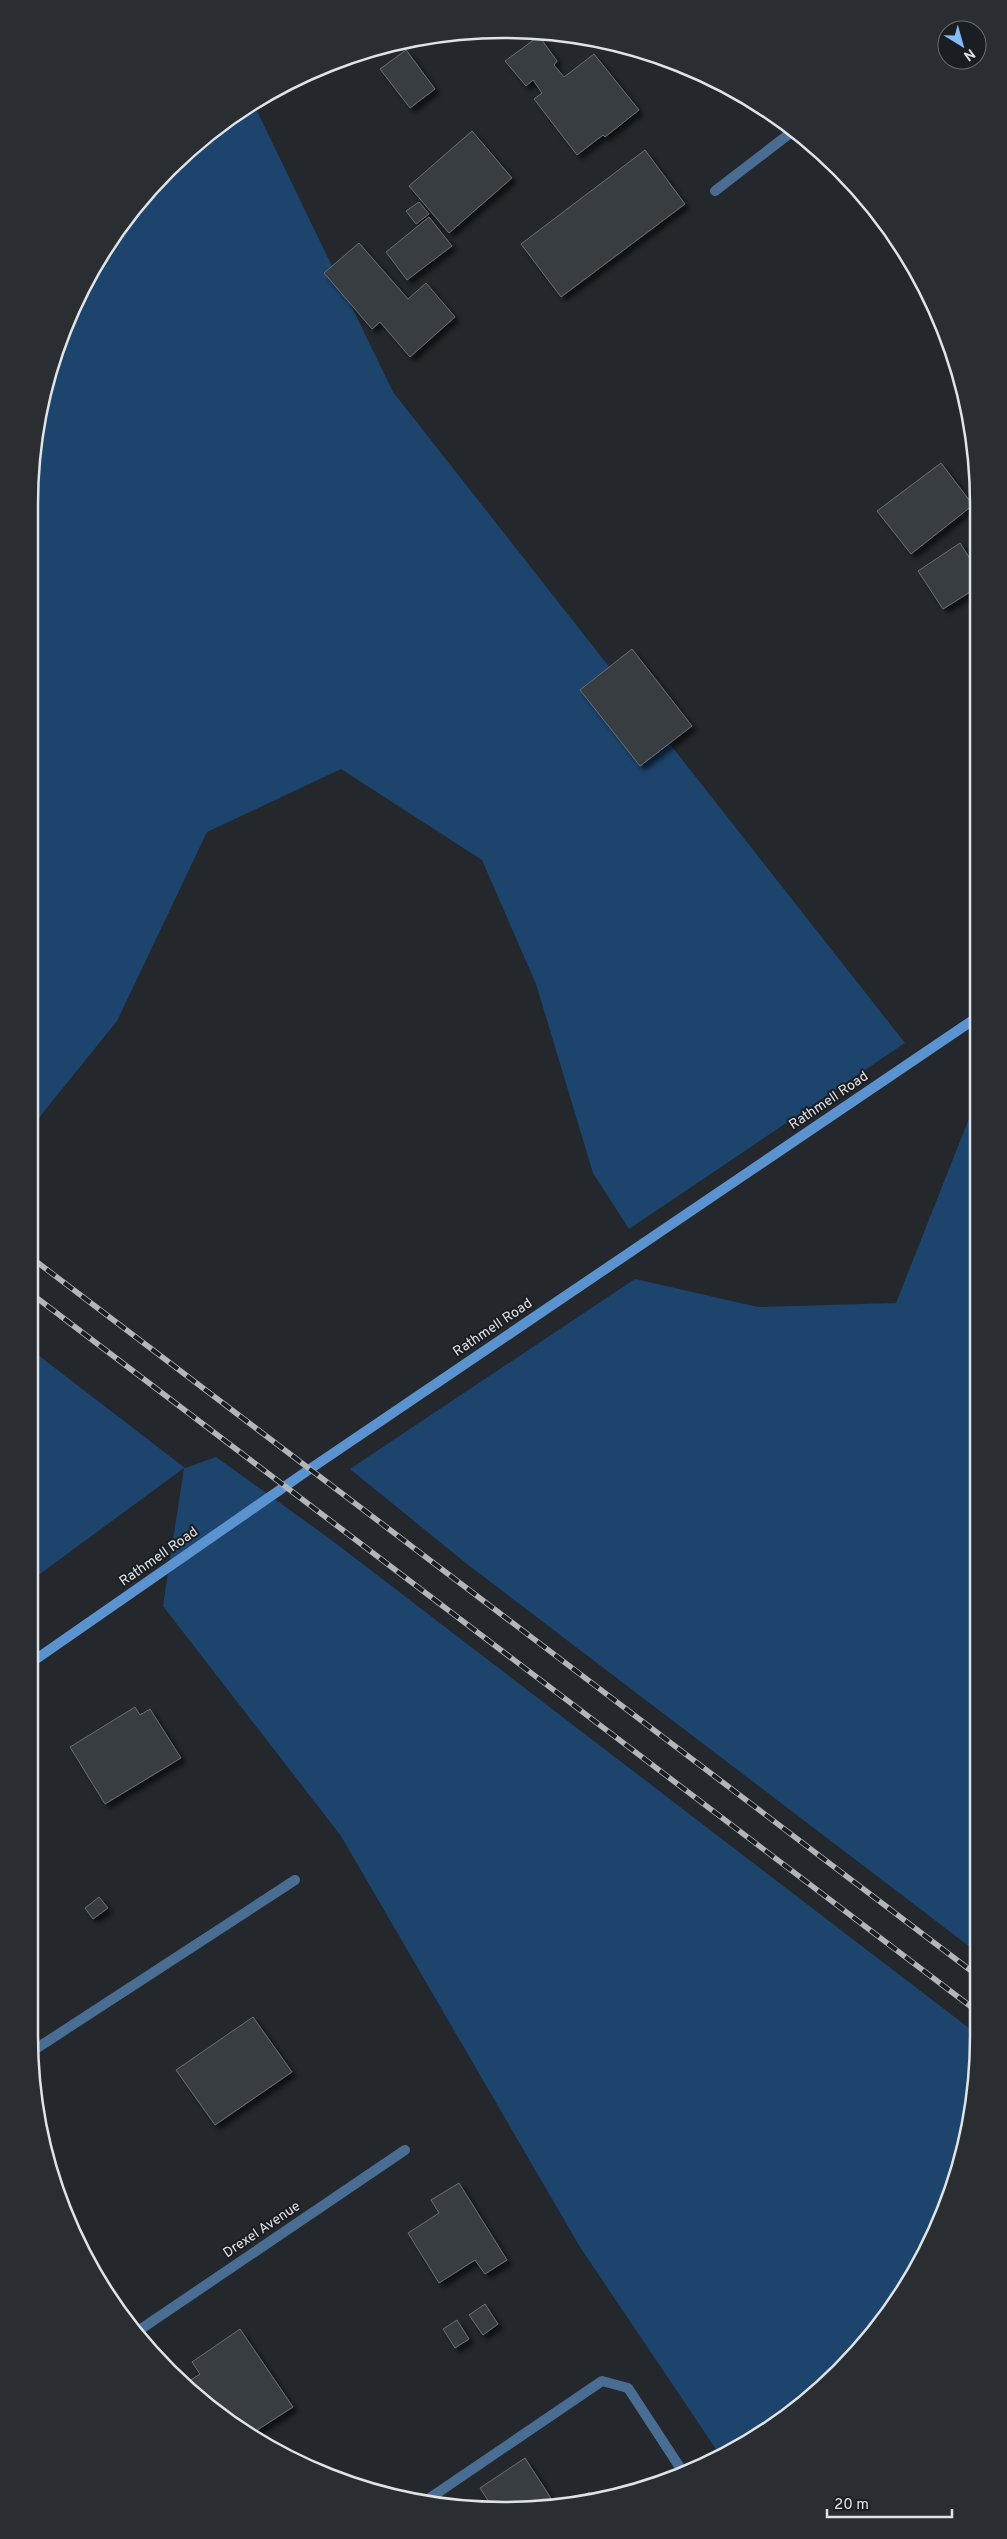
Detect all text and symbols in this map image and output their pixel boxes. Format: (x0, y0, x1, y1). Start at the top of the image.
north arrow (937, 20, 987, 70)
text: N (960, 44, 978, 64)
street label: Rathmell Road (786, 1068, 872, 1134)
street label: Rathmell Road (450, 1295, 536, 1361)
street label: Rathmell Road (116, 1524, 202, 1590)
street label: Drexel Avenue (220, 2198, 304, 2262)
scale bar (827, 2486, 952, 2518)
text: 20 m (834, 2496, 869, 2515)

